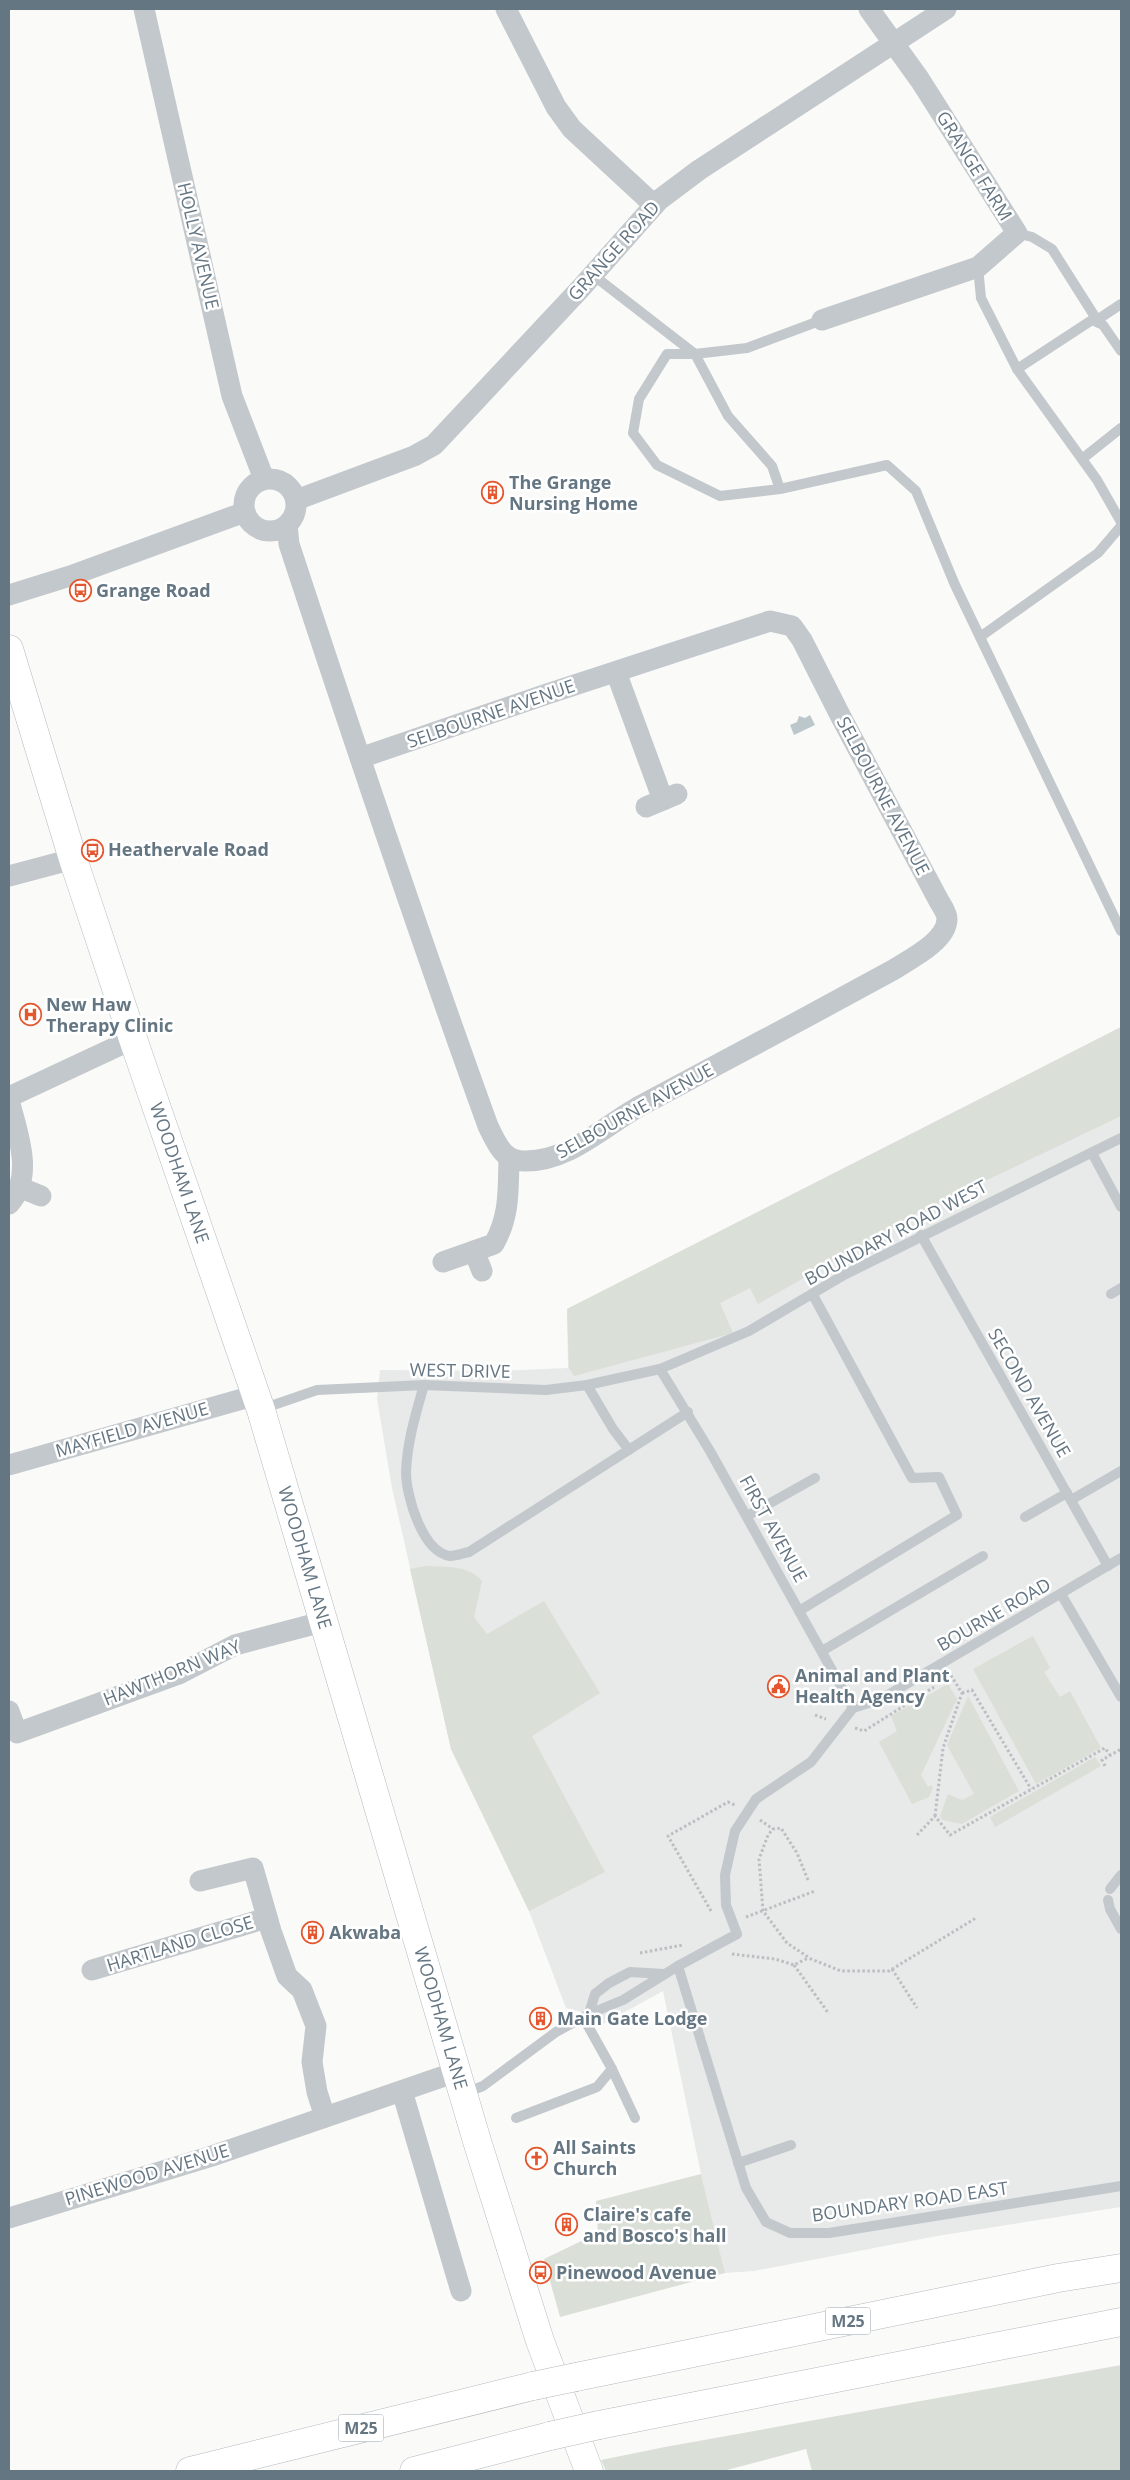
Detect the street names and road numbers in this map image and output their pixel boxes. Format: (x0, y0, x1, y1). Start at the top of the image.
street label: GRANGE FARM (932, 106, 1018, 225)
street label: HOLLY AVENUE (173, 180, 225, 312)
street label: GRANGE ROAD (562, 195, 664, 305)
street label: SELBOURNE AVENUE (403, 673, 578, 753)
street label: SELBOURNE AVENUE (832, 712, 936, 879)
street label: SELBOURNE AVENUE (552, 1057, 717, 1163)
street label: WOODHAM LANE (145, 1099, 216, 1246)
street label: BOUNDARY ROAD WEST (800, 1174, 991, 1290)
street label: SECOND AVENUE (983, 1324, 1077, 1461)
street label: WEST DRIVE (409, 1357, 511, 1383)
street label: MAYFIELD AVENUE (53, 1396, 211, 1462)
street label: FIRST AVENUE (735, 1471, 813, 1586)
street label: WOODHAM LANE (273, 1483, 338, 1632)
street label: BOURNE ROAD (932, 1572, 1055, 1656)
street label: HAWTHORN WAY (100, 1633, 245, 1711)
street label: HARTLAND CLOSE (103, 1909, 256, 1977)
street label: WOODHAM LANE (409, 1944, 474, 2092)
street label: PINEWOOD AVENUE (62, 2138, 232, 2210)
street label: BOUNDARY ROAD EAST (810, 2175, 1010, 2227)
road number: M25 (826, 2308, 870, 2334)
road number: M25 (338, 2414, 384, 2442)

